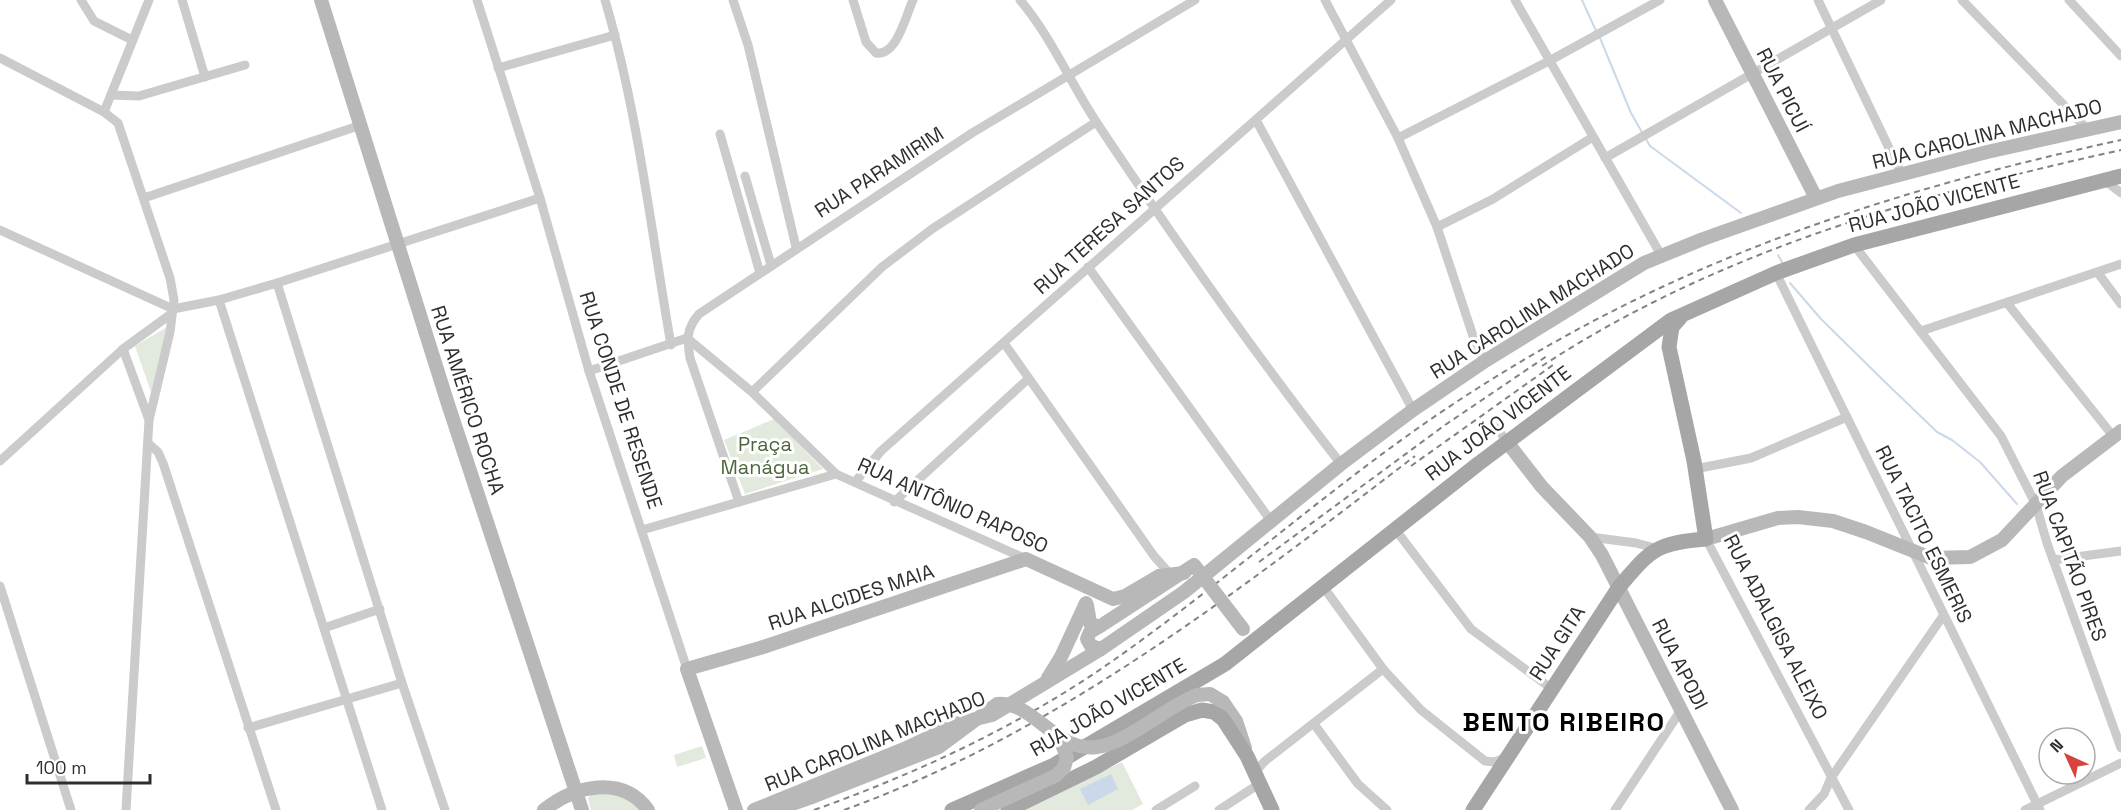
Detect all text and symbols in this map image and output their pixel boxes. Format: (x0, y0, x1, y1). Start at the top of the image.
street label: RUA PICUÍ (1751, 44, 1815, 137)
street label: RUA CAROLINA MACHADO (1869, 93, 2105, 175)
street label: RUA PARAMIRIM (810, 121, 948, 223)
street label: RUA TERESA SANTOS (1028, 150, 1190, 300)
street label: RUA JOÃO VICENTE (1846, 168, 2022, 238)
street label: RUA CAROLINA MACHADO (1425, 237, 1639, 385)
street label: RUA CONDE DE RESENDE (574, 288, 668, 512)
street label: RUA AMÉRICO ROCHA (425, 302, 511, 498)
street label: RUA JOÃO VICENTE (1420, 360, 1576, 486)
park label: Praça Manágua (721, 431, 809, 480)
street label: RUA TACITO ESMERIS (1870, 441, 1978, 627)
street label: RUA ANTÔNIO RAPOSO (854, 451, 1052, 559)
street label: RUA CAPITÃO PIRES (2027, 467, 2113, 645)
street label: RUA ADALGISA ALEIXO (1718, 530, 1834, 724)
street label: RUA ALCIDES MAIA (765, 558, 938, 636)
street label: RUA GITA (1523, 600, 1591, 685)
street label: RUA APODI (1646, 614, 1714, 714)
street label: RUA JOÃO VICENTE (1025, 652, 1191, 762)
street label: RUA CAROLINA MACHADO (761, 685, 989, 797)
district label: BENTO RIBEIRO (1462, 705, 1666, 739)
north arrow (2037, 726, 2097, 786)
text: N (2046, 735, 2068, 757)
scale bar (27, 747, 150, 785)
text: 100 m (36, 756, 87, 779)

